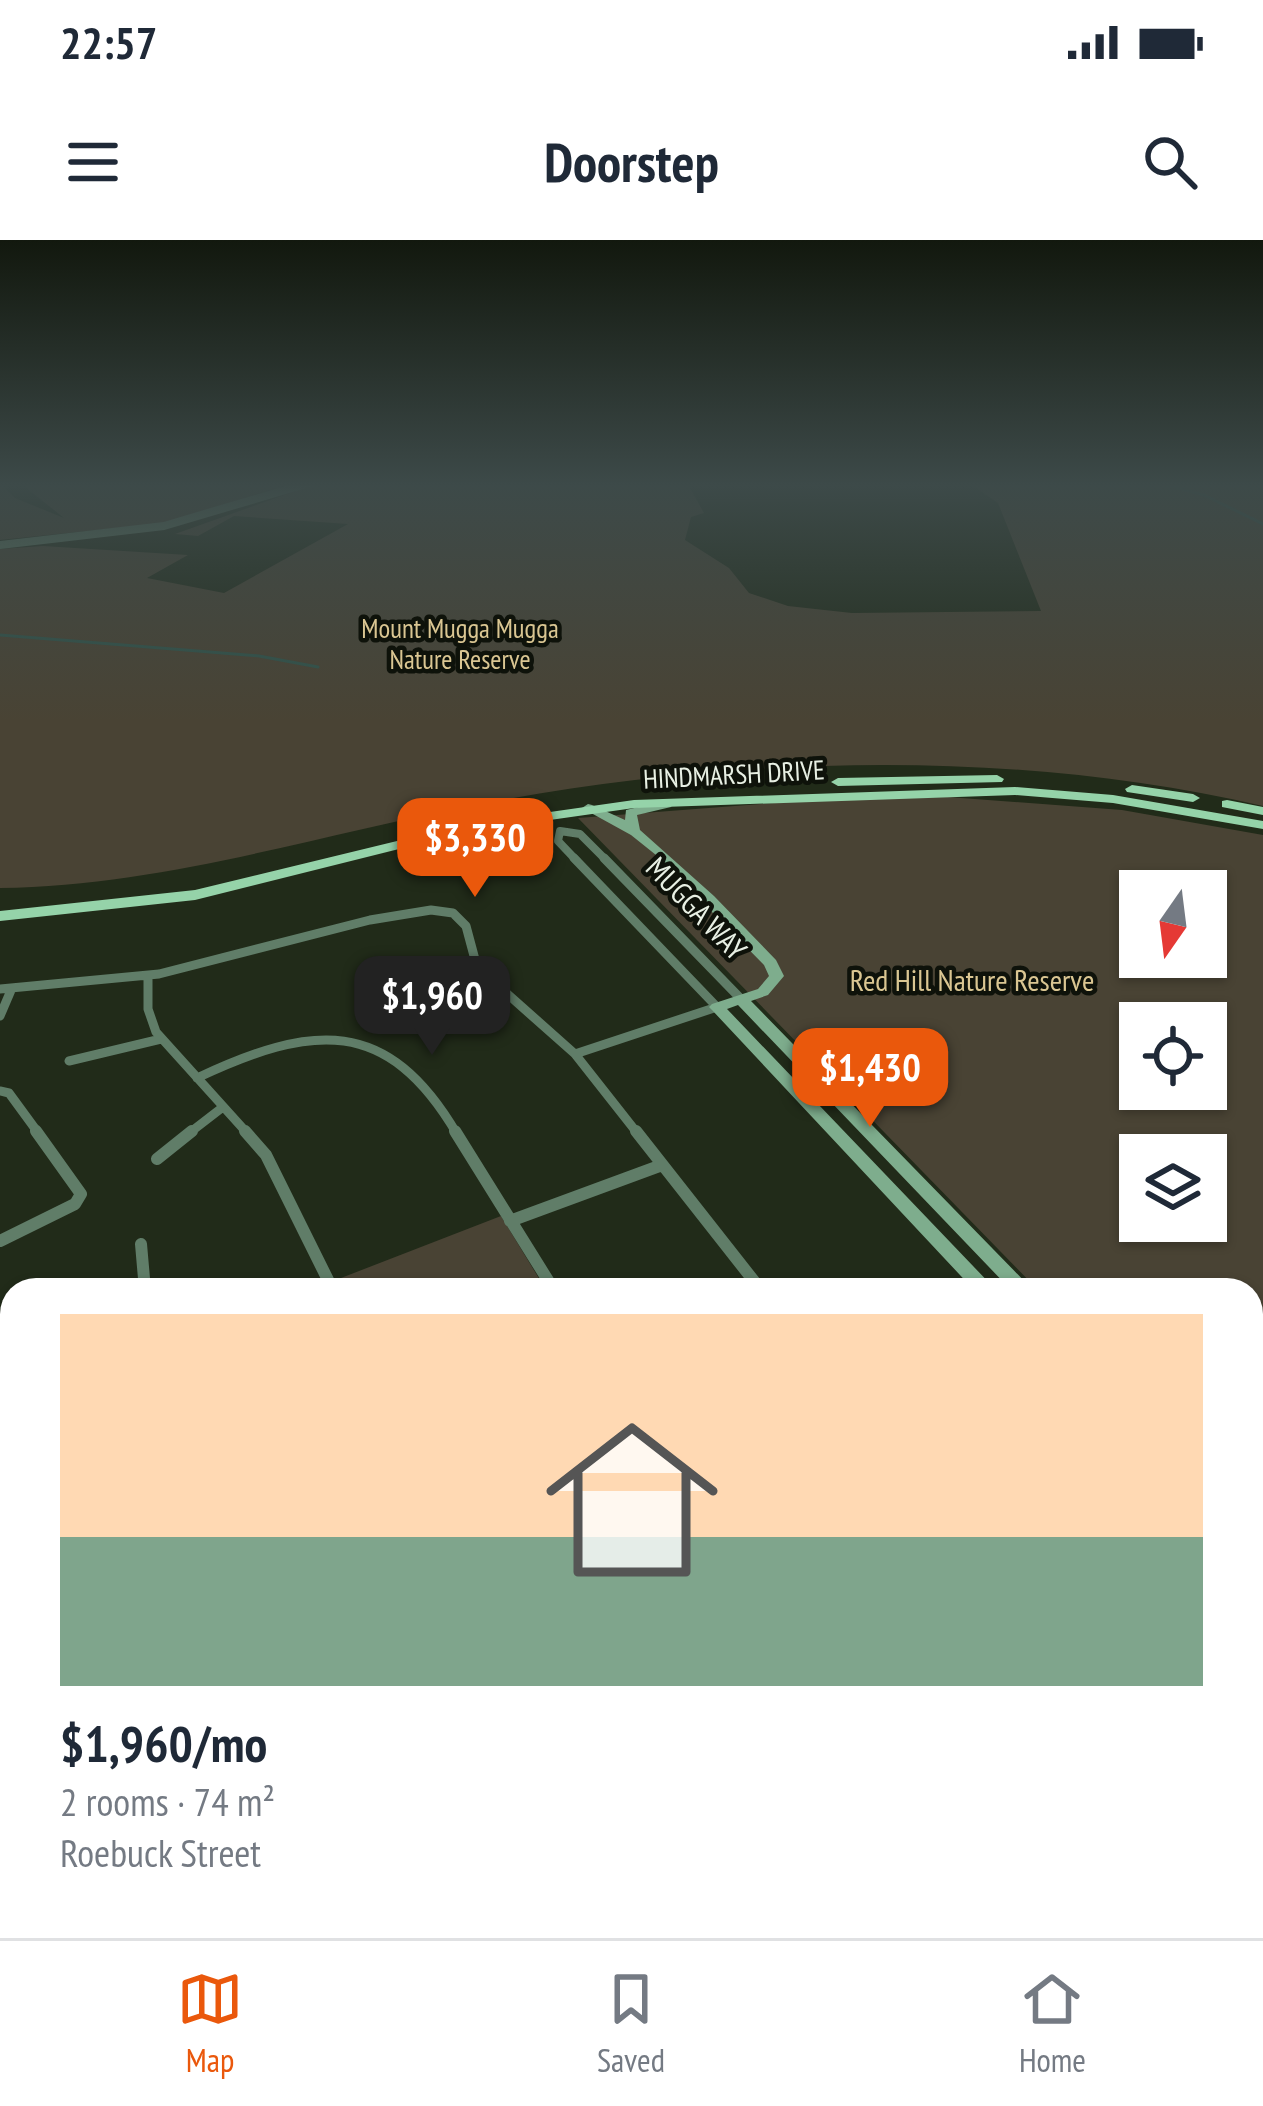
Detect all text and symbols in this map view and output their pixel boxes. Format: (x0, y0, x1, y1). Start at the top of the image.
text: 22:57 (60, 13, 157, 71)
text: Doorstep (544, 127, 719, 197)
icon: menu (60, 129, 126, 195)
icon: search (1137, 129, 1203, 195)
park label: Mount Mugga Mugga Nature Reserve (361, 611, 559, 676)
street label: HINDMARSH DRIVE (642, 752, 826, 796)
pin: $3,330 (377, 798, 573, 900)
text: $3,330 (424, 811, 526, 862)
street label: MUGGA WAY (638, 848, 756, 968)
north arrow (1119, 870, 1227, 978)
map controls (1119, 870, 1227, 1242)
pin: $1,960 (334, 956, 530, 1058)
park label: Red Hill Nature Reserve (850, 960, 1094, 999)
text: $1,960 (381, 969, 483, 1020)
button: locate (1119, 1002, 1227, 1110)
pin: $1,430 (772, 1028, 968, 1130)
text: $1,430 (819, 1041, 921, 1092)
button: layers (1119, 1134, 1227, 1242)
icon: home (524, 1392, 740, 1608)
text: $1,960/mo (60, 1710, 267, 1776)
text: 2 rooms · 74 m² (60, 1776, 275, 1827)
text: Roebuck Street (60, 1827, 261, 1878)
tab: Map (177, 1966, 243, 2081)
tab: Saved (597, 1966, 665, 2081)
tab: Home (1019, 1966, 1086, 2081)

